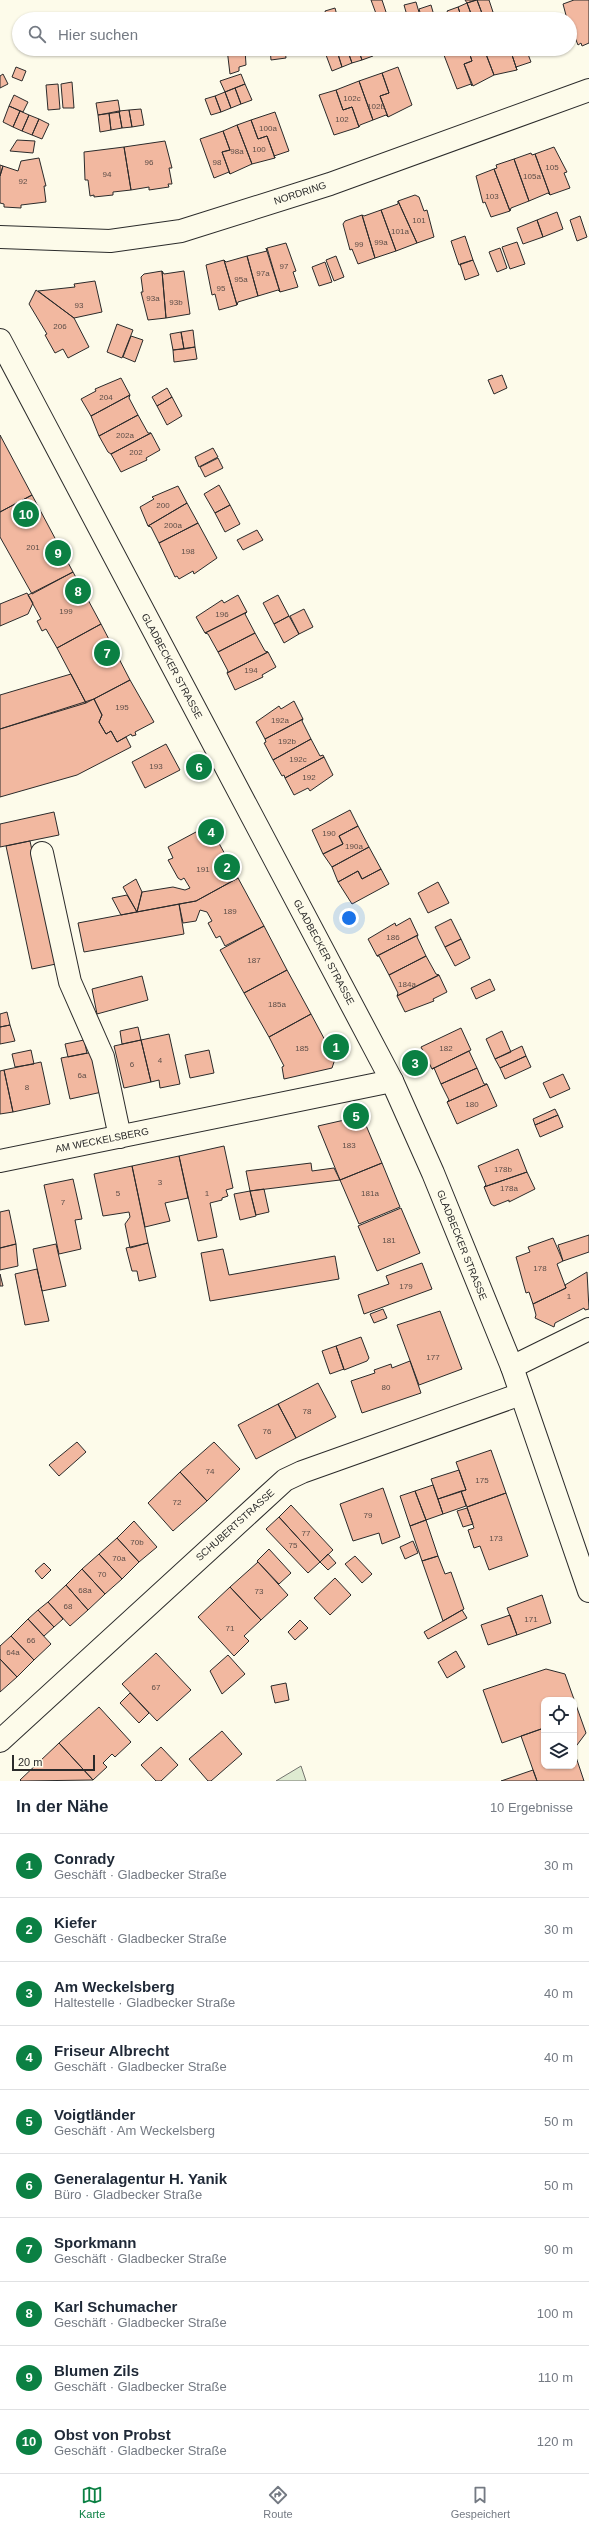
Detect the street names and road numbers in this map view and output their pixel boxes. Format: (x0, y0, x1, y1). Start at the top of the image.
street label: NORDRING (272, 179, 328, 207)
street label: GLADBECKER STRASSE (139, 611, 205, 721)
street label: GLADBECKER STRASSE (291, 897, 357, 1007)
street label: AM WECKELSBERG (54, 1125, 150, 1154)
street label: GLADBECKER STRASSE (435, 1188, 489, 1302)
street label: SCHUBERTSTRASSE (194, 1487, 277, 1563)

